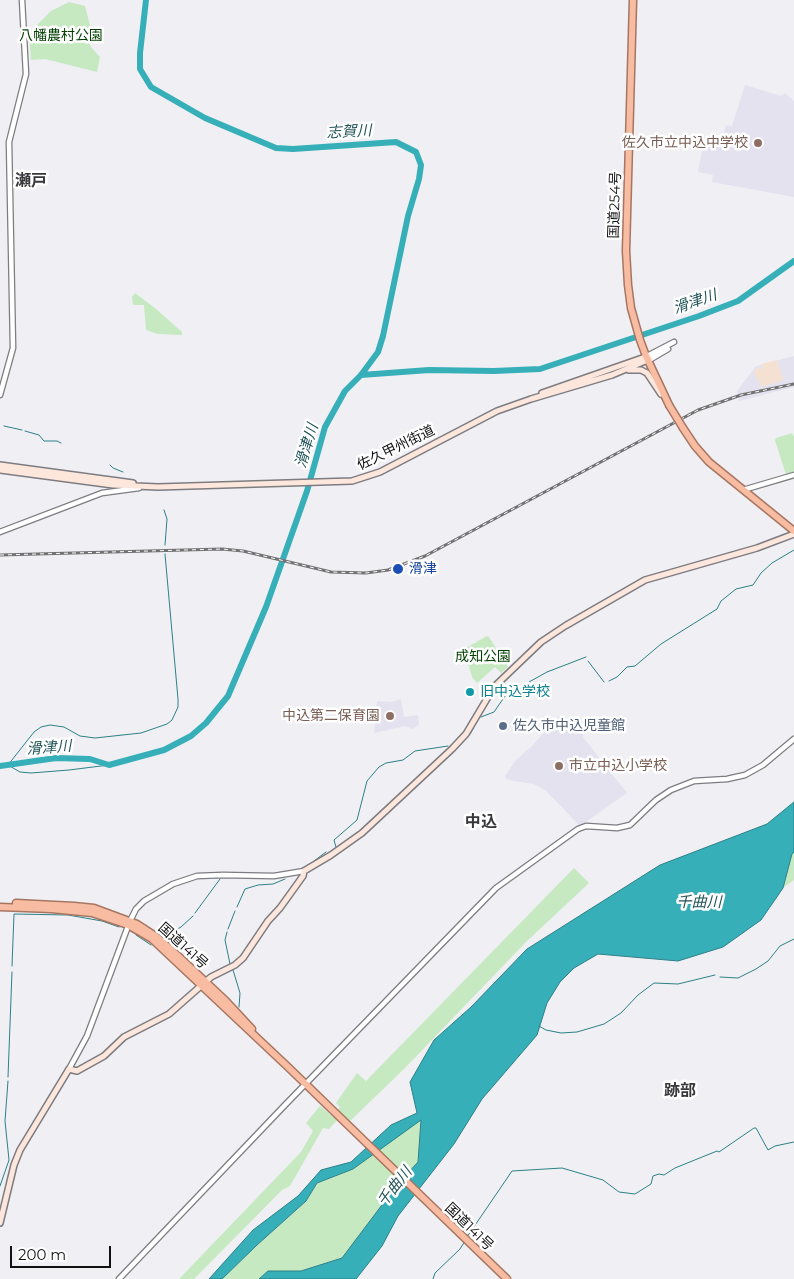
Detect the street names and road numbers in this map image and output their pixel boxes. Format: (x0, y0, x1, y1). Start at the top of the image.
street label: 国道254号 (605, 171, 625, 239)
street label: 佐久甲州街道 (355, 422, 437, 474)
street label: 国道141号 (155, 919, 211, 973)
street label: 国道141号 (441, 1200, 497, 1254)

